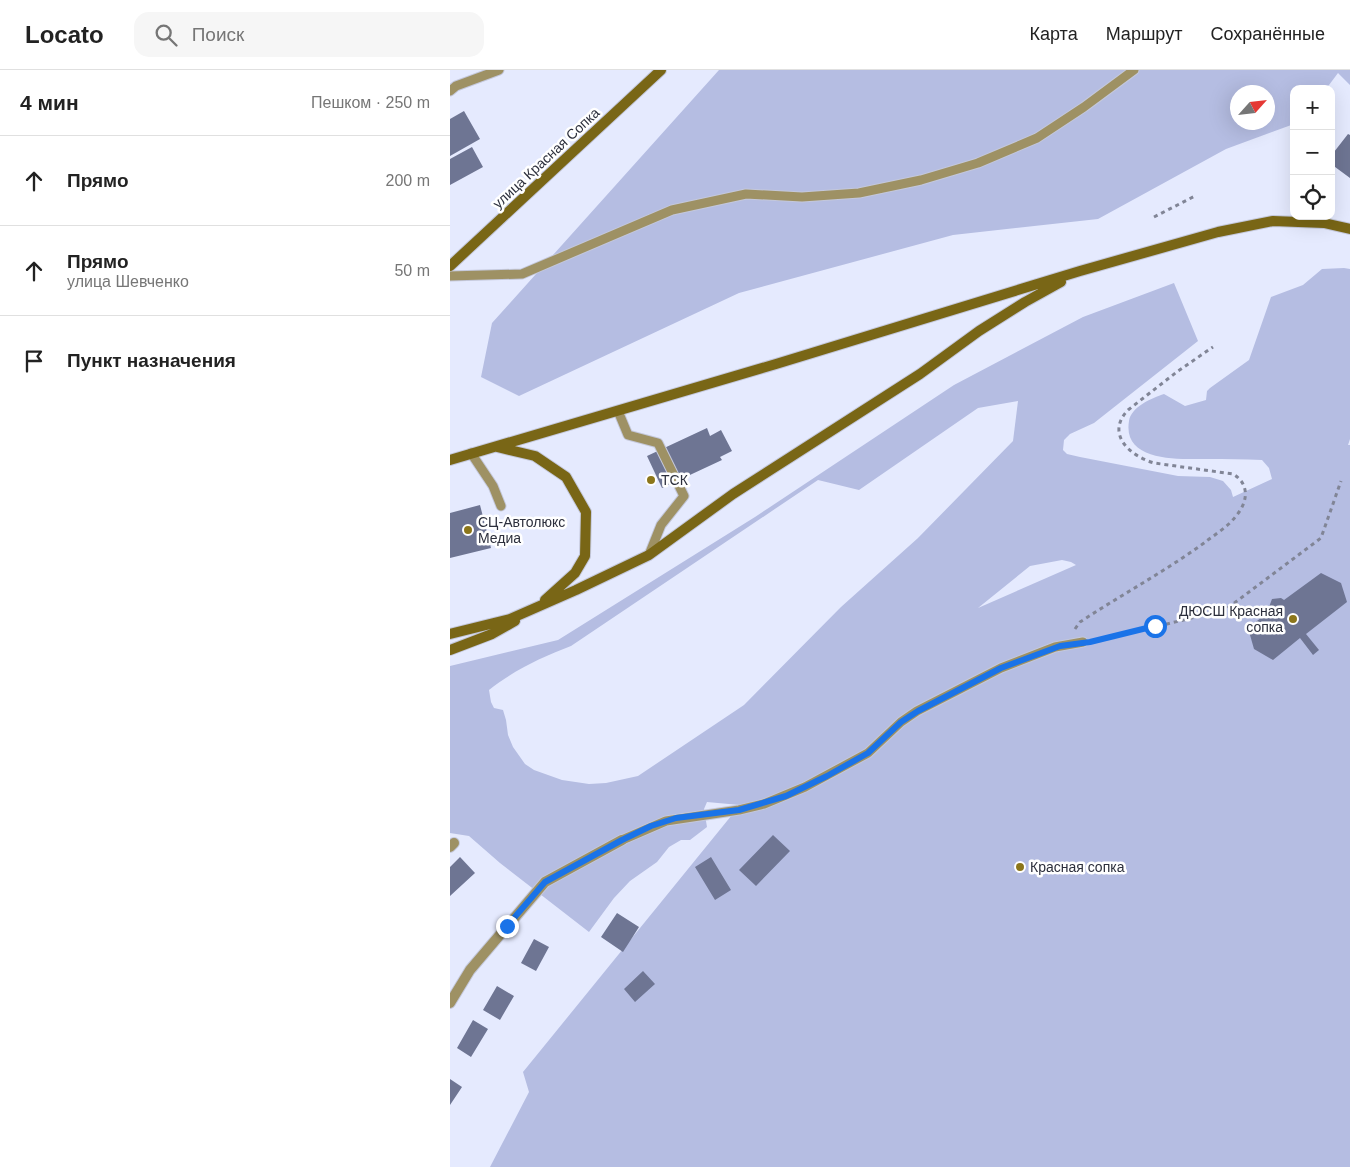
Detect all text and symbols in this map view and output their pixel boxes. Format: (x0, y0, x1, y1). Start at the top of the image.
search box (134, 12, 484, 57)
text: Locato (25, 21, 104, 48)
icon: search (152, 21, 180, 49)
text: Поиск (192, 24, 244, 45)
text: Карта (1030, 24, 1078, 44)
text: Маршрут (1106, 24, 1182, 44)
text: Сохранённые (1210, 24, 1325, 44)
north arrow (1230, 85, 1275, 130)
map controls (1290, 85, 1335, 220)
button: + (1290, 85, 1335, 130)
text: 4 мин (20, 91, 79, 114)
text: Пешком · 250 m (311, 94, 430, 111)
street label: улица Красная Сопка (489, 104, 603, 212)
button: − (1290, 130, 1335, 175)
icon: ahead (20, 167, 48, 195)
text: Прямо (67, 170, 129, 191)
text: 200 m (386, 172, 430, 189)
button: locate (1290, 175, 1335, 220)
text: Прямо (67, 251, 129, 272)
icon: ahead (20, 257, 48, 285)
text: 50 m (394, 262, 430, 279)
text: улица Шевченко (67, 273, 189, 290)
icon: arrive (20, 347, 48, 375)
text: Пункт назначения (67, 350, 236, 371)
place label: ТСК (661, 472, 689, 488)
marker: ТСК (645, 474, 657, 486)
place label: СЦ-Автолюкс Медиа (478, 514, 565, 546)
marker: СЦ-Автолюкс Медиа (462, 524, 474, 536)
place label: ДЮСШ Красная сопка (1179, 603, 1283, 635)
marker: ДЮСШ Красная сопка (1287, 613, 1299, 625)
route start (1144, 615, 1167, 638)
place label: Красная сопка (1030, 859, 1125, 875)
marker: Красная сопка (1014, 861, 1026, 873)
route end (496, 915, 519, 938)

